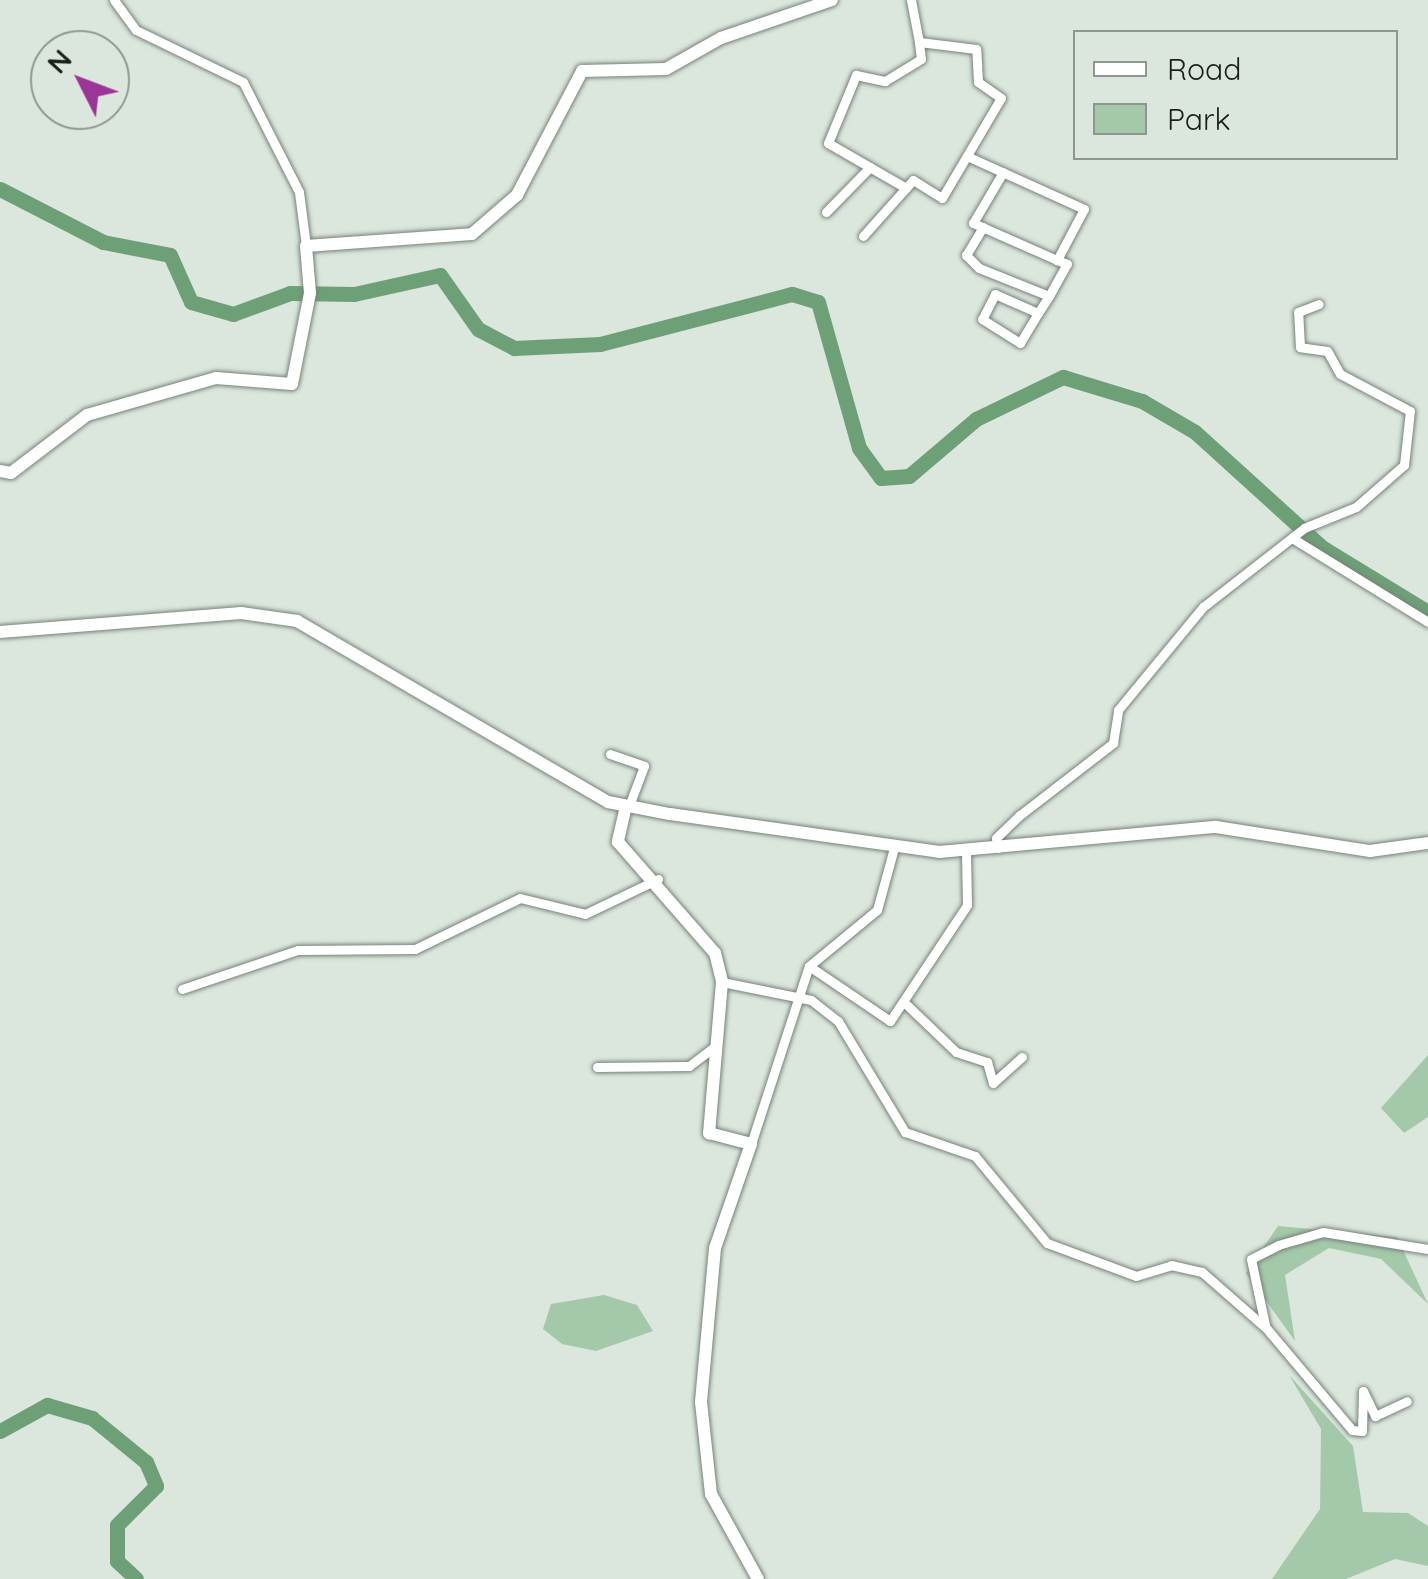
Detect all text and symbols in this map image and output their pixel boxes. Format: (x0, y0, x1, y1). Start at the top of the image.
north arrow (30, 30, 130, 130)
legend (1073, 30, 1398, 160)
text: N (39, 42, 79, 80)
text: Road (1167, 50, 1241, 88)
text: Park (1167, 100, 1231, 138)

